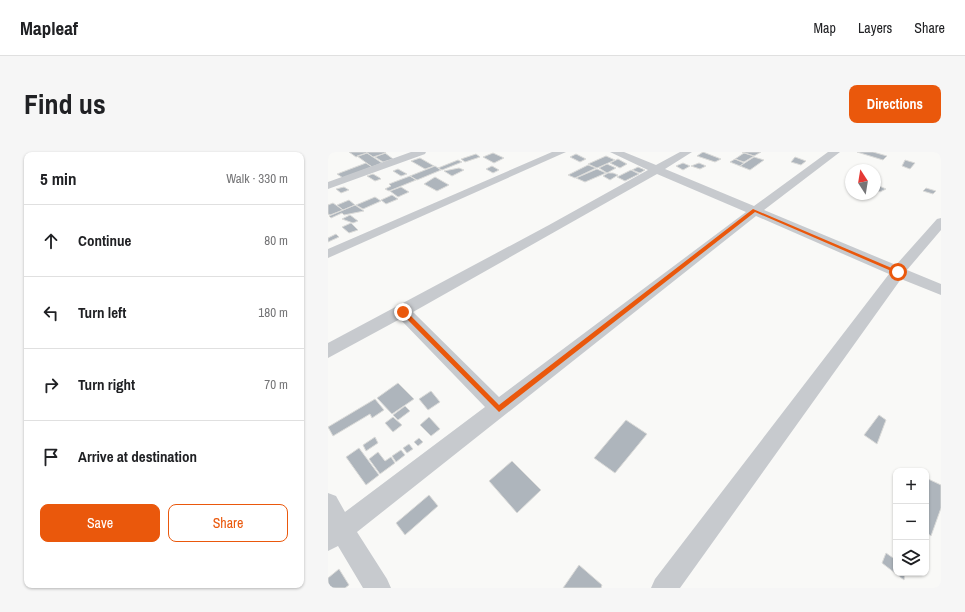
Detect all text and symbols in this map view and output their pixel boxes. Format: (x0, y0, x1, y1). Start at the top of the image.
text: Mapleaf (20, 15, 78, 41)
text: Map (814, 19, 836, 37)
text: Layers (858, 19, 892, 37)
text: Share (914, 19, 945, 37)
text: Find us (24, 85, 106, 123)
button: Directions (849, 85, 941, 123)
north arrow (845, 164, 881, 200)
text: 5 min (40, 167, 76, 190)
text: Walk · 330 m (226, 170, 288, 187)
icon: ahead (40, 230, 62, 252)
text: Continue (78, 230, 131, 251)
text: 80 m (264, 232, 288, 249)
route start (889, 263, 907, 281)
icon: left (40, 302, 62, 324)
text: Turn left (78, 302, 126, 323)
route end (394, 303, 412, 321)
text: 180 m (258, 304, 288, 321)
icon: right (40, 374, 62, 396)
text: Turn right (78, 374, 135, 395)
text: 70 m (264, 376, 288, 393)
icon: arrive (40, 446, 62, 468)
text: Arrive at destination (78, 446, 197, 467)
map controls (893, 468, 929, 576)
button: + (893, 468, 929, 504)
button: Save (40, 504, 160, 542)
button: Share (168, 504, 288, 542)
button: − (893, 504, 929, 540)
button: layers (893, 540, 929, 576)

